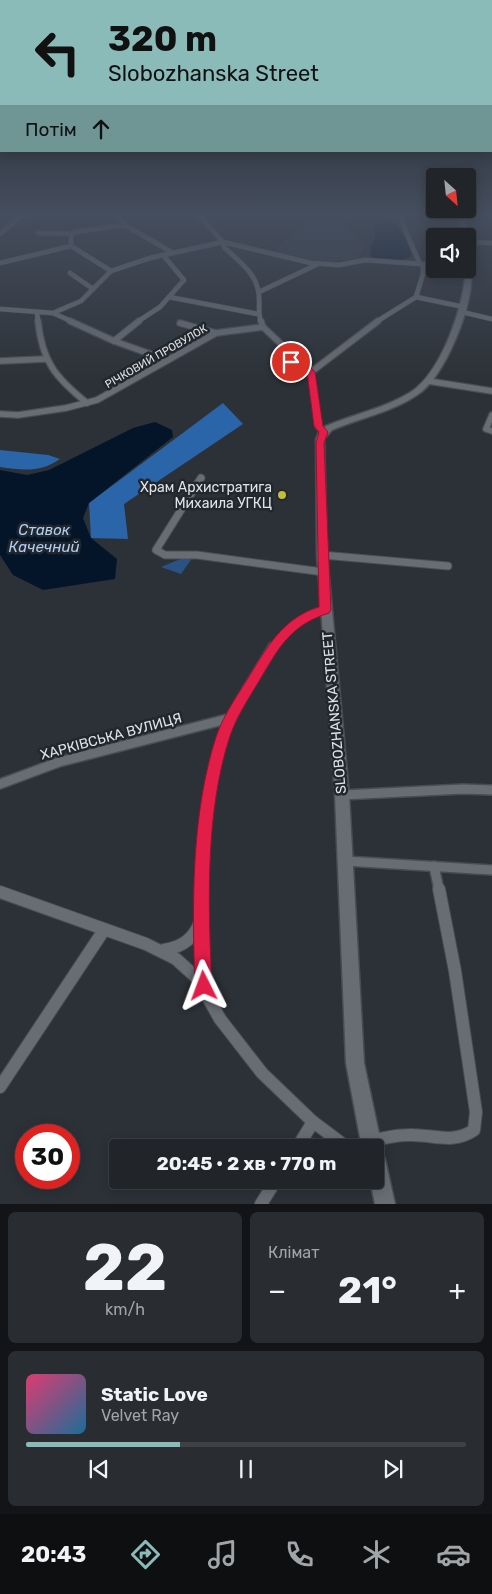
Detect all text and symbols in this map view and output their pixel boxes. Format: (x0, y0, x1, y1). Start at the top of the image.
text: 320 m (108, 18, 217, 60)
icon: left (25, 20, 90, 85)
text: Slobozhanska Street (108, 60, 319, 87)
icon: ahead (87, 115, 115, 143)
text: Потім (25, 118, 77, 141)
north arrow (426, 168, 476, 218)
map controls (426, 168, 476, 278)
button: sound (426, 228, 476, 278)
street label: РІЧКОВИЙ ПРОВУЛОК (103, 322, 210, 391)
pin (270, 341, 312, 383)
icon: arrive (277, 348, 305, 376)
place label: Храм Архистратига Михаила УГКЦ (140, 479, 272, 512)
marker: Храм Архистратига Михаила УГКЦ (276, 489, 288, 501)
water label: Ставок Качечний (9, 521, 79, 556)
street label: SLOBOZHANSKA STREET (319, 631, 350, 795)
street label: ХАРКІВСЬКА ВУЛИЦЯ (38, 709, 184, 764)
position arrow (177, 959, 229, 1011)
speed limit sign: 30 (15, 1124, 80, 1189)
text: 20:45 · 2 хв · 770 m (156, 1152, 337, 1175)
text: 22 (83, 1229, 167, 1306)
text: Клімат (268, 1243, 319, 1262)
text: 21° (338, 1267, 397, 1313)
text: − (268, 1274, 286, 1307)
text: + (449, 1274, 466, 1307)
text: km/h (105, 1300, 145, 1319)
text: Static Love (101, 1383, 208, 1406)
text: Velvet Ray (101, 1406, 179, 1425)
icon: previous (85, 1455, 113, 1483)
icon: pause (232, 1455, 260, 1483)
icon: next (379, 1455, 407, 1483)
icon: directions (128, 1537, 163, 1572)
icon: music (205, 1537, 240, 1572)
icon: phone (282, 1537, 317, 1572)
icon: climate (359, 1537, 394, 1572)
icon: car (436, 1537, 471, 1572)
text: 20:43 (21, 1541, 86, 1568)

